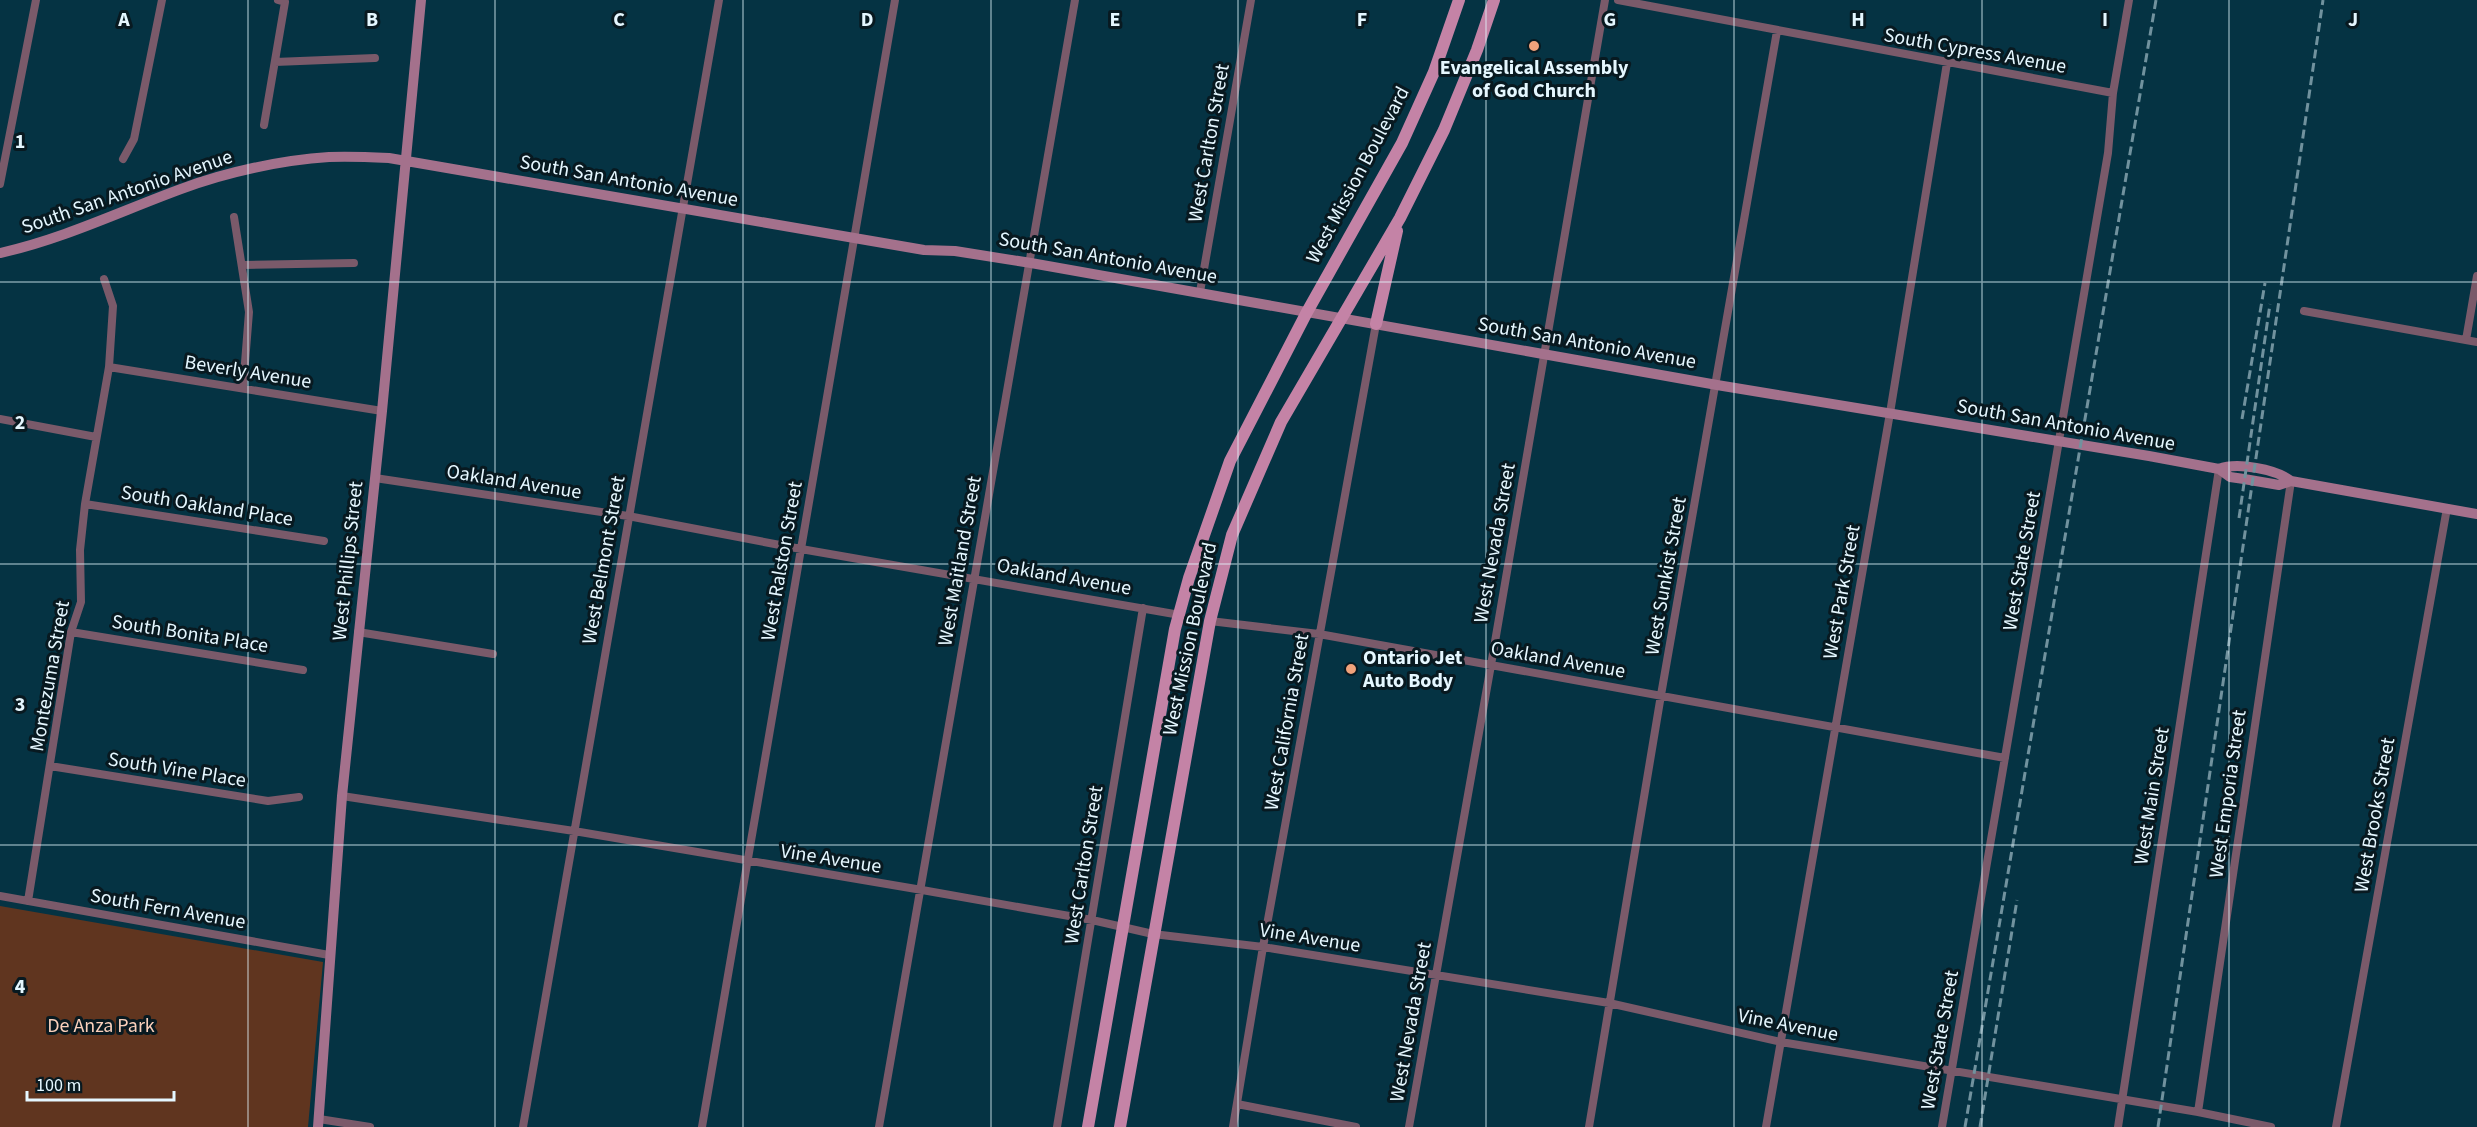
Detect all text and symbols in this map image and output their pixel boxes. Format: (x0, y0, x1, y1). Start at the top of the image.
text: A (117, 6, 130, 34)
text: B (366, 6, 378, 34)
text: C (613, 6, 625, 34)
text: D (861, 6, 873, 34)
text: E (1110, 6, 1120, 34)
text: F (1357, 6, 1367, 34)
text: G (1604, 6, 1616, 34)
text: H (1851, 6, 1865, 34)
text: I (2102, 6, 2108, 34)
text: J (2348, 6, 2358, 34)
street label: South Cypress Avenue (1882, 21, 2068, 81)
marker: Evangelical Assembly of God Church (1527, 39, 1541, 53)
place label: Evangelical Assembly of God Church (1440, 54, 1629, 105)
street label: West Carlton Street (1181, 61, 1237, 224)
street label: West Mission Boulevard (1299, 82, 1417, 268)
text: 1 (15, 128, 25, 156)
street label: South San Antonio Avenue (18, 143, 236, 241)
street label: South San Antonio Avenue (518, 148, 740, 214)
street label: South San Antonio Avenue (997, 225, 1219, 291)
street label: South San Antonio Avenue (1476, 310, 1698, 376)
street label: Beverly Avenue (183, 348, 313, 396)
street label: South San Antonio Avenue (1955, 392, 2177, 458)
text: 2 (15, 409, 25, 437)
street label: Oakland Avenue (445, 458, 583, 506)
street label: West Nevada Street (1467, 461, 1523, 625)
street label: West Belmont Street (575, 473, 633, 646)
street label: West Maitland Street (931, 474, 989, 648)
street label: South Oakland Place (119, 479, 295, 533)
street label: West Ralston Street (754, 479, 810, 643)
street label: West Phillips Street (326, 480, 370, 642)
street label: West State Street (1996, 489, 2048, 633)
street label: West Sunkist Street (1638, 494, 1694, 657)
street label: West Park Street (1816, 522, 1868, 661)
street label: West Mission Boulevard (1156, 540, 1224, 738)
street label: Oakland Avenue (995, 551, 1134, 603)
street label: Montezuma Street (23, 598, 77, 754)
street label: South Bonita Place (110, 608, 270, 660)
street label: West California Street (1258, 631, 1316, 813)
street label: Oakland Avenue (1489, 634, 1628, 686)
place label: Ontario Jet Auto Body (1362, 644, 1463, 695)
marker: Ontario Jet Auto Body (1344, 662, 1358, 676)
text: 3 (15, 691, 25, 719)
street label: West Emporia Street (2202, 708, 2254, 880)
street label: West Main Street (2127, 725, 2177, 867)
street label: West Brooks Street (2348, 735, 2402, 895)
street label: South Vine Place (106, 745, 248, 795)
street label: West Carlton Street (1058, 783, 1110, 946)
street label: Vine Avenue (779, 837, 883, 881)
street label: South Fern Avenue (88, 882, 248, 936)
street label: Vine Avenue (1258, 916, 1362, 960)
street label: West Nevada Street (1383, 940, 1439, 1104)
street label: West State Street (1914, 968, 1966, 1112)
text: 4 (15, 973, 26, 1001)
street label: Vine Avenue (1735, 1002, 1841, 1048)
park label: De Anza Park (47, 1012, 155, 1040)
scale bar (27, 1064, 174, 1102)
text: 100 m (36, 1073, 81, 1098)

